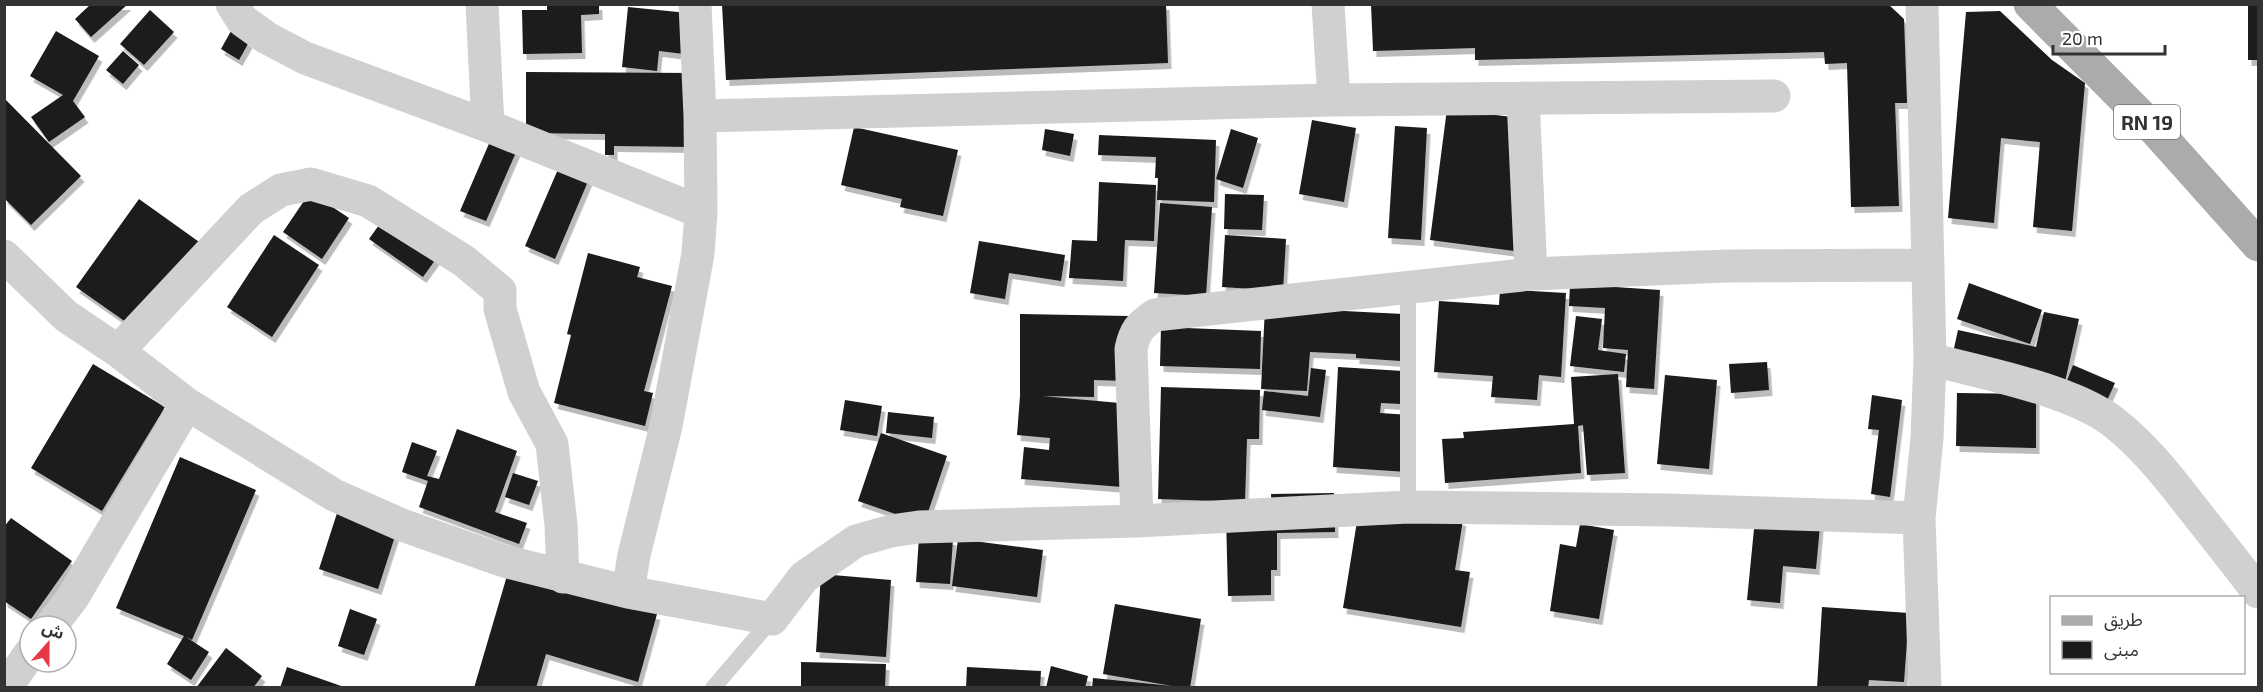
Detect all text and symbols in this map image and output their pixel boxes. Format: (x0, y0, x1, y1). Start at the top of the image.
scale bar (2053, 18, 2166, 56)
text: 20 m (2062, 27, 2103, 49)
road number: RN 19 (2114, 105, 2180, 139)
legend (2050, 596, 2245, 674)
text: طريق (2104, 608, 2143, 631)
north arrow (18, 614, 78, 674)
text: ش (40, 617, 67, 643)
text: مبنى (2104, 638, 2139, 661)

